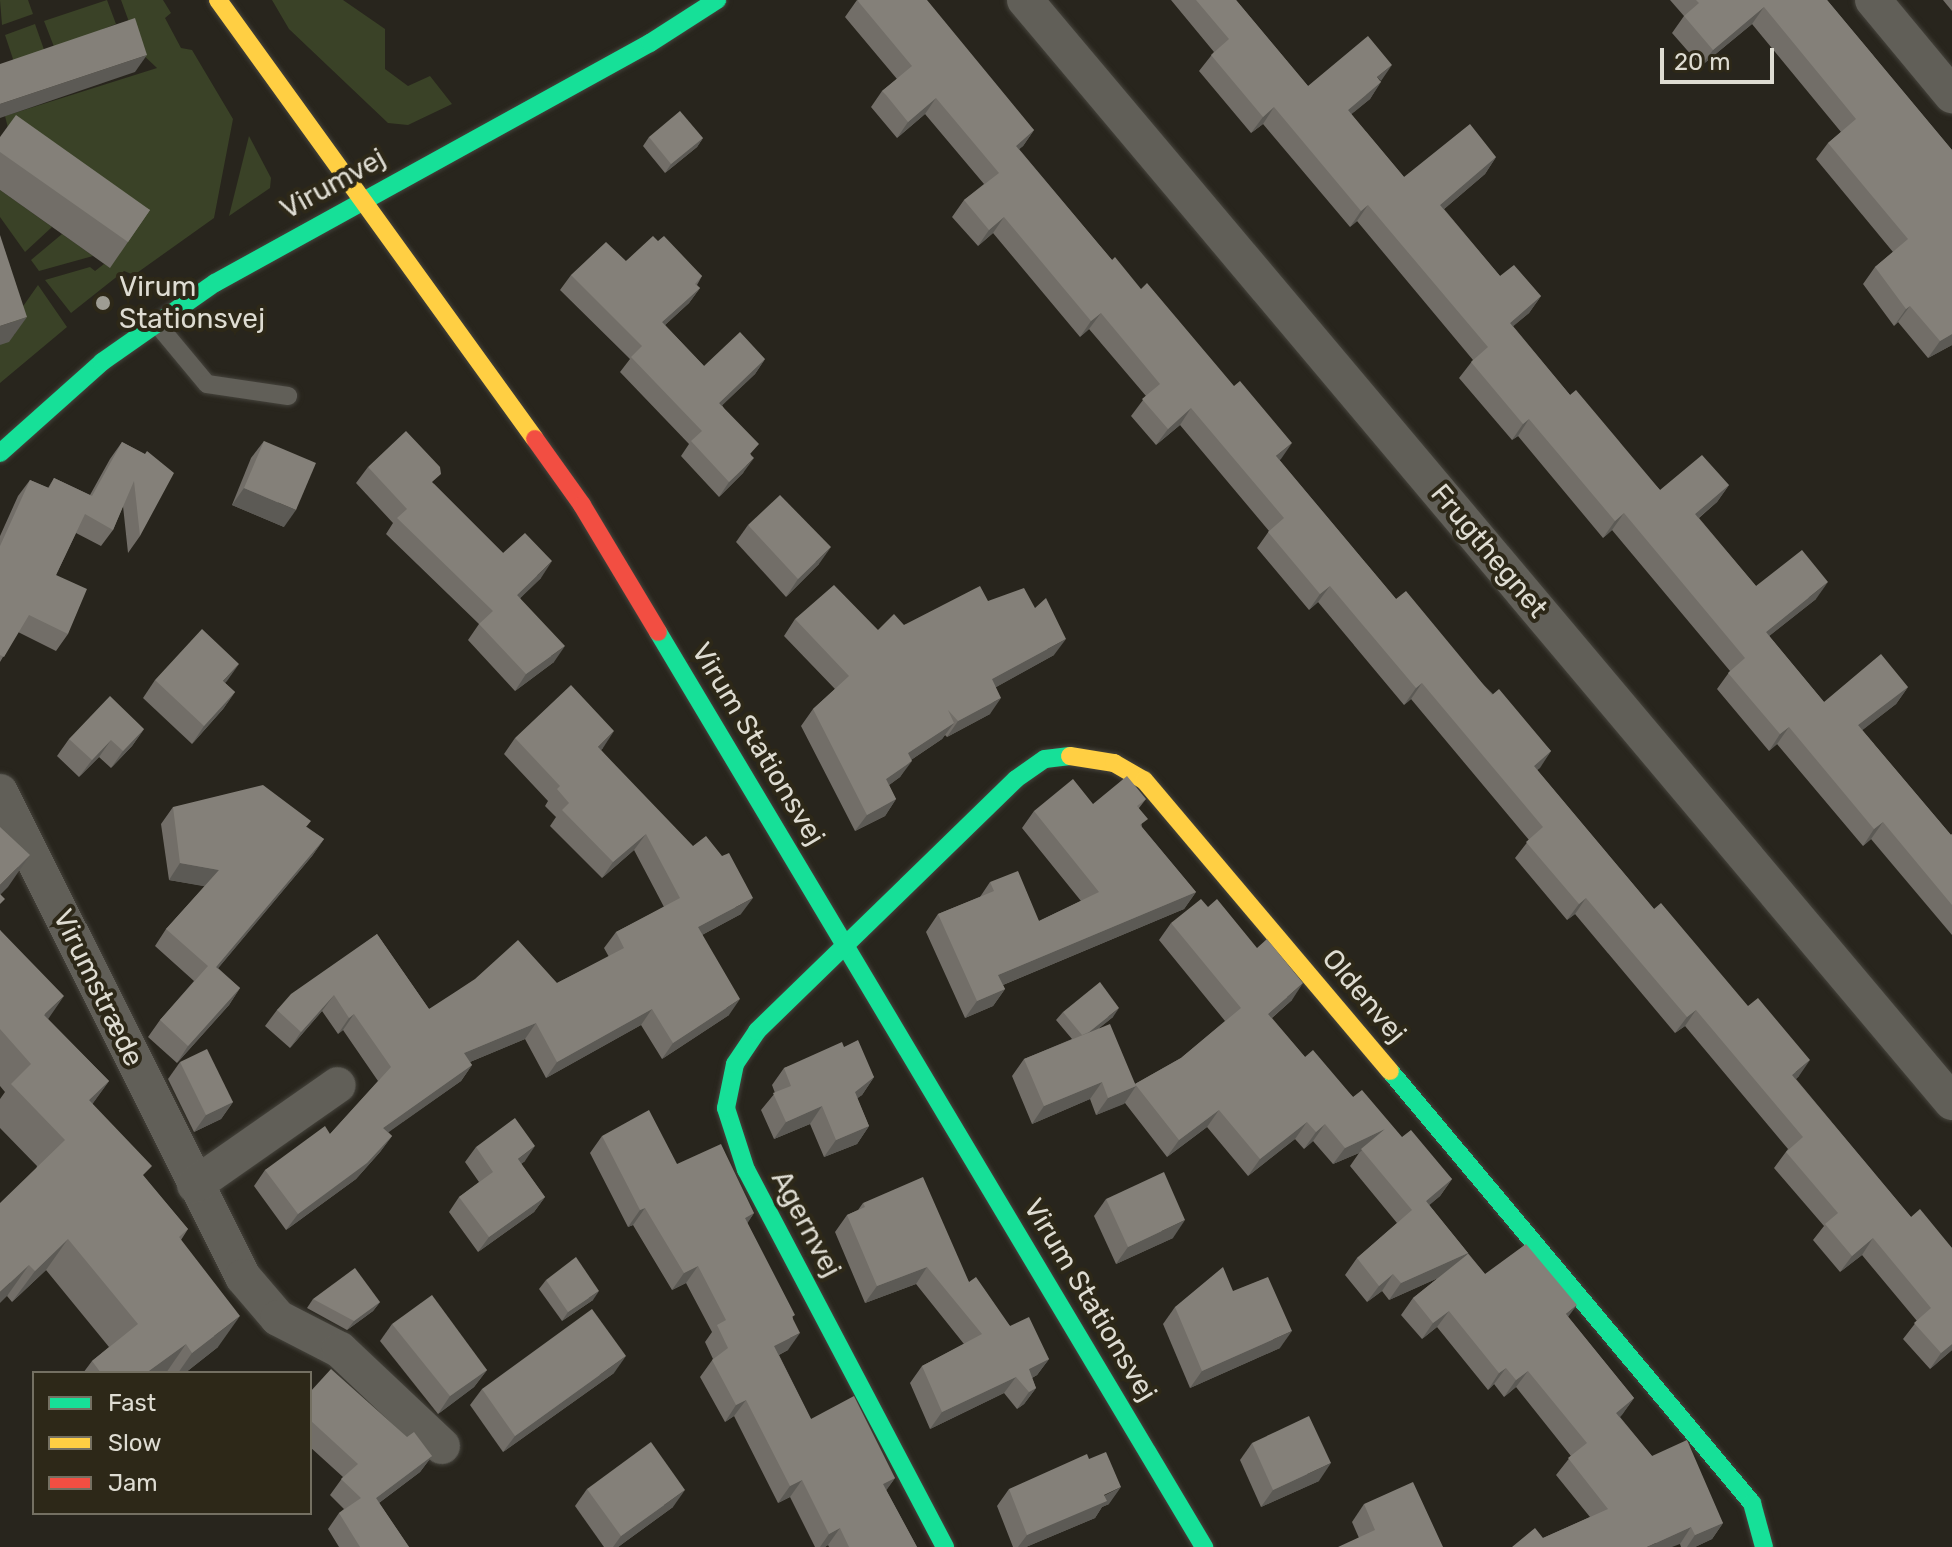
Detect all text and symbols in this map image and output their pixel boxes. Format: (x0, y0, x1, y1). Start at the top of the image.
scale bar (1664, 32, 1778, 82)
text: 20 m (1674, 48, 1731, 76)
street label: Virumvej (275, 141, 391, 227)
place label: Virum Stationsvej (119, 270, 265, 336)
marker: Virum Stationsvej (94, 294, 112, 312)
street label: Frugthegnet (1423, 477, 1555, 625)
street label: Virum Stationsvej (684, 637, 832, 851)
street label: Virumstræde (46, 904, 150, 1072)
street label: Oldenvej (1315, 942, 1413, 1050)
street label: Agernvej (764, 1165, 848, 1283)
street label: Virum Stationsvej (1016, 1193, 1164, 1407)
legend (32, 1371, 312, 1515)
text: Fast (108, 1389, 156, 1417)
text: Slow (108, 1429, 161, 1457)
text: Jam (108, 1469, 158, 1497)

